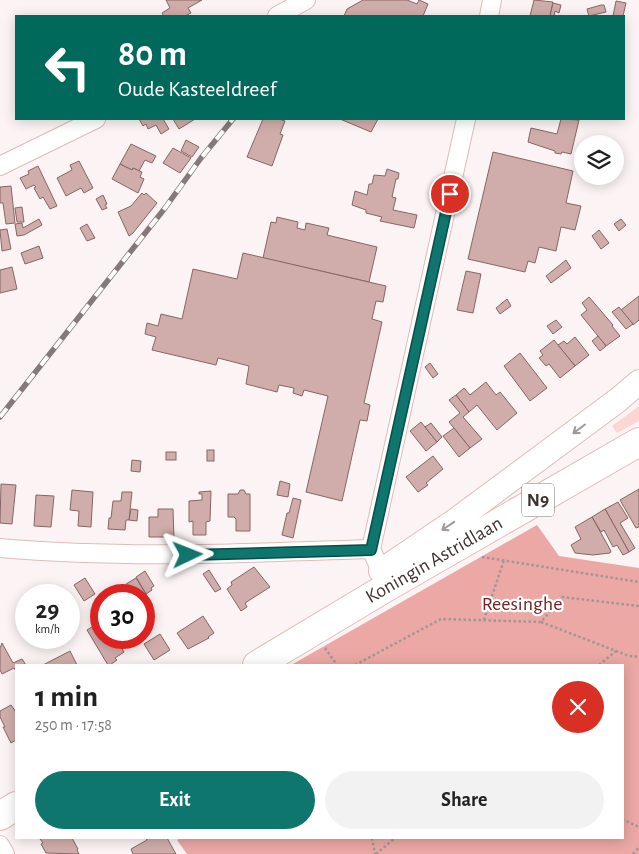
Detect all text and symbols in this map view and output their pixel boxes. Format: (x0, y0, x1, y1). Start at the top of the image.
icon: left (35, 35, 100, 100)
text: 80 m (118, 37, 187, 72)
text: Oude Kasteeldreef (118, 78, 276, 100)
map controls (574, 135, 624, 185)
button: layers (574, 135, 624, 185)
pin (429, 173, 471, 215)
icon: arrive (436, 180, 464, 208)
one-way arrow (573, 424, 586, 435)
road number: N9 (522, 484, 554, 516)
street label: Koningin Astridlaan (362, 513, 506, 607)
one-way arrow (441, 521, 455, 531)
position arrow (161, 528, 213, 580)
speed limit sign: 30 (90, 584, 155, 649)
park label: Reesinghe (482, 594, 562, 614)
text: 29 (36, 598, 59, 623)
text: km/h (35, 623, 60, 635)
button: close (552, 681, 604, 733)
text: 1 min (35, 682, 98, 712)
text: 250 m · 17:58 (35, 717, 112, 733)
button: Exit (35, 771, 315, 829)
button: Share (325, 771, 604, 829)

